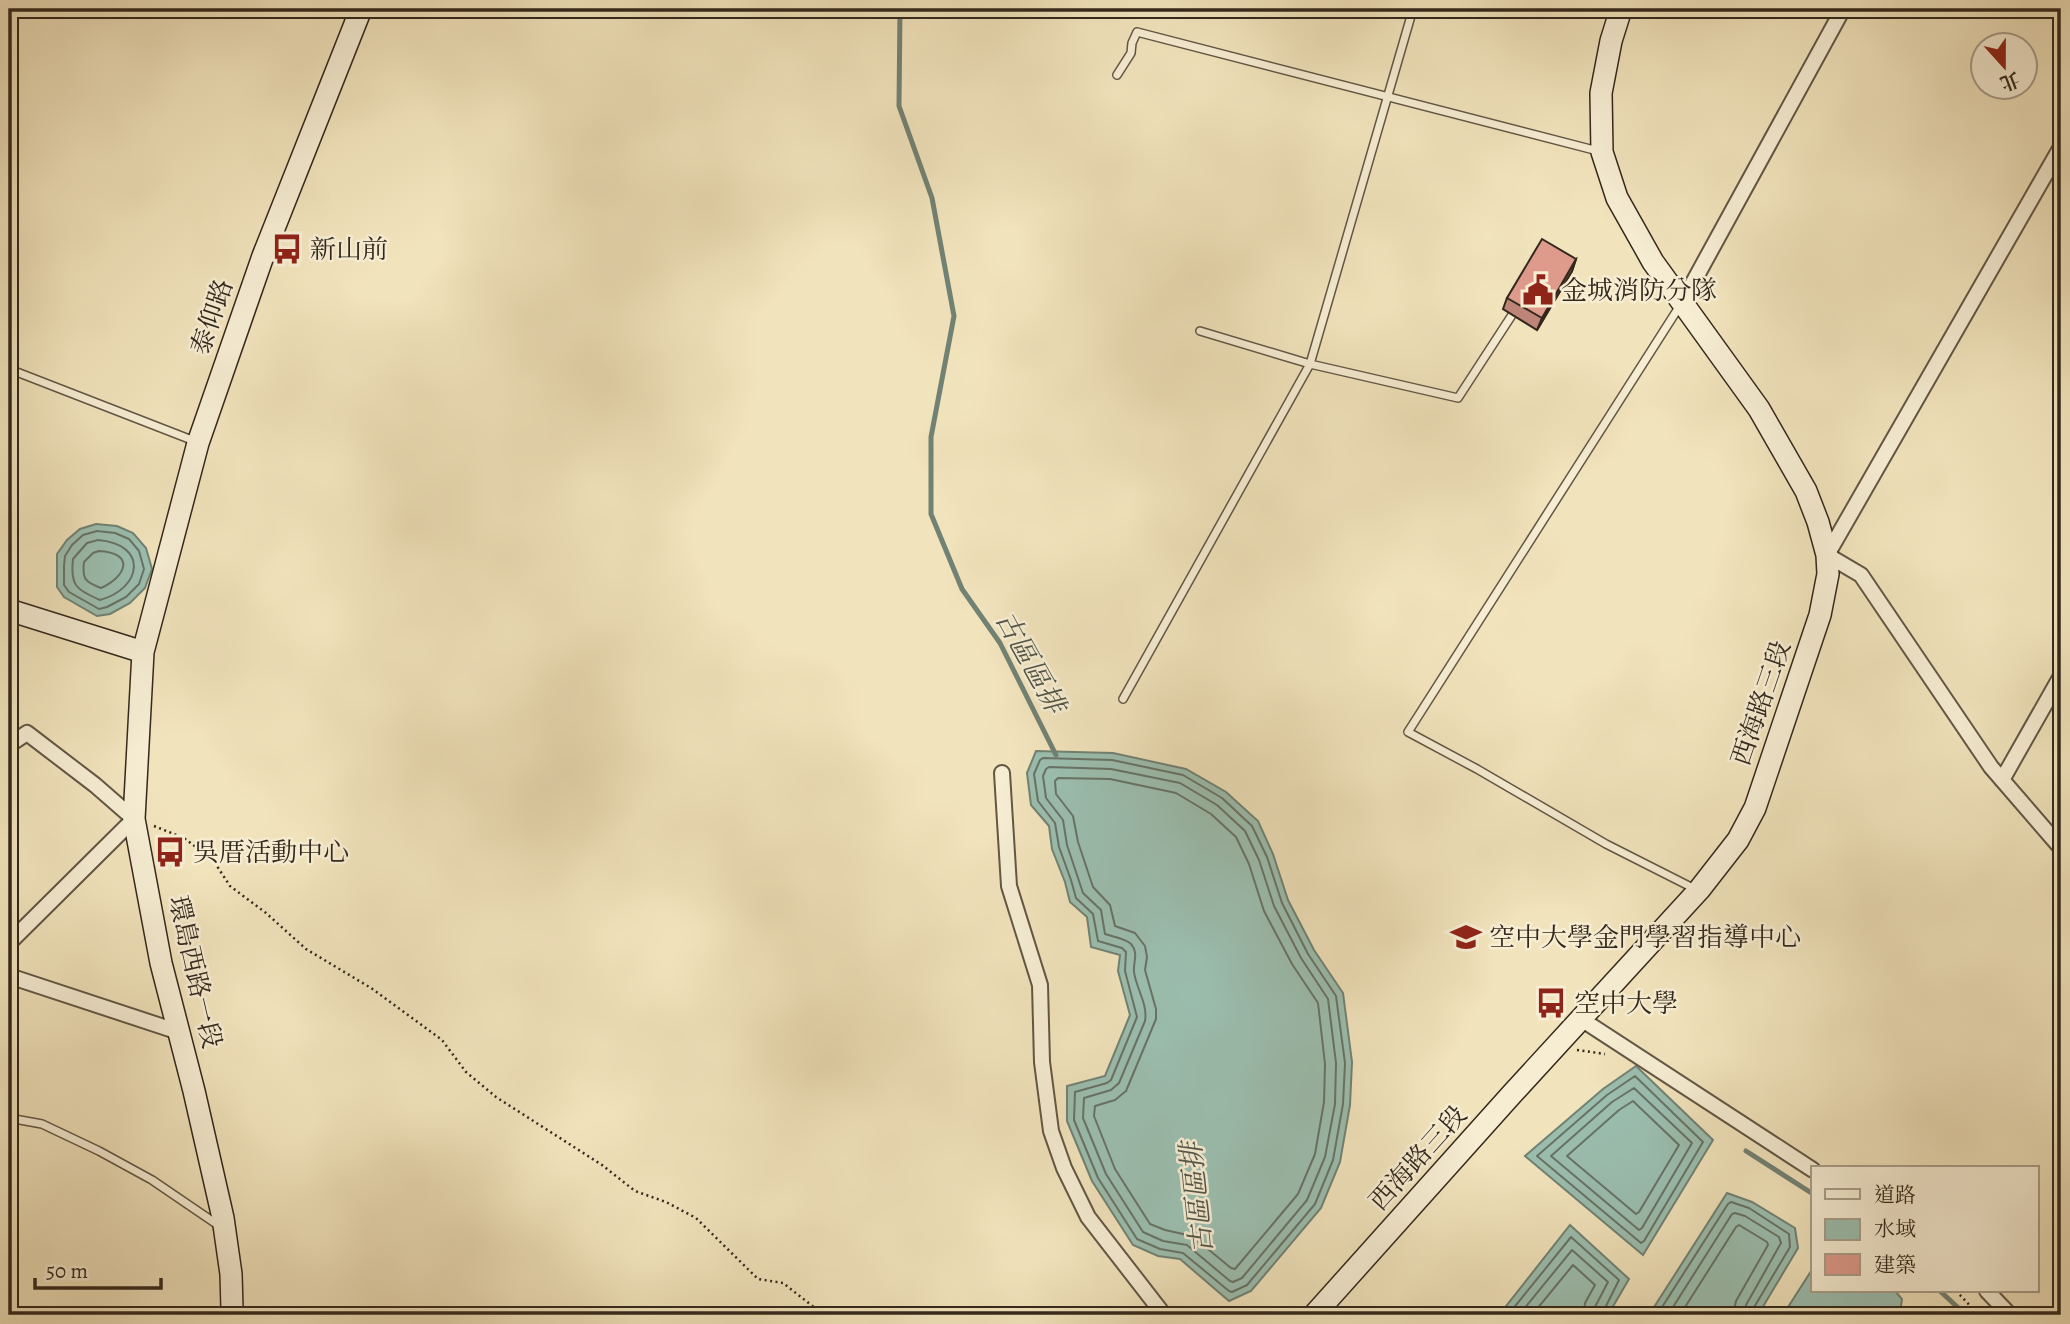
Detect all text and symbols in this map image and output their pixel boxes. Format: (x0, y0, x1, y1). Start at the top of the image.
north arrow (1968, 32, 2038, 102)
text: 北 (1996, 65, 2023, 96)
bus stop icon: 新山前 (270, 232, 304, 266)
place label: 新山前 (310, 232, 388, 267)
public building icon: 金城消防分隊 (1521, 273, 1555, 307)
place label: 金城消防分隊 (1561, 273, 1717, 308)
street label: 泰仰路 (183, 274, 241, 360)
water label: 古區區排 (986, 604, 1076, 724)
street label: 西海路三段 (1723, 636, 1799, 770)
bus stop icon: 吳厝活動中心 (153, 835, 187, 869)
place label: 吳厝活動中心 (193, 835, 349, 870)
street label: 環島西路一段 (160, 892, 230, 1052)
school or university icon: 空中大學金門學習指導中心 (1449, 920, 1483, 954)
place label: 空中大學金門學習指導中心 (1489, 920, 1801, 955)
bus stop icon: 空中大學 (1534, 986, 1568, 1020)
place label: 空中大學 (1574, 986, 1678, 1021)
street label: 西海路三段 (1361, 1098, 1475, 1218)
water label: 古區區排 (1172, 1136, 1222, 1256)
legend (1811, 1166, 2038, 1292)
text: 道路 (1874, 1181, 1916, 1209)
text: 水域 (1874, 1215, 1916, 1243)
scale bar (35, 1247, 161, 1291)
text: 建築 (1874, 1251, 1916, 1279)
text: 50 m (46, 1257, 88, 1285)

